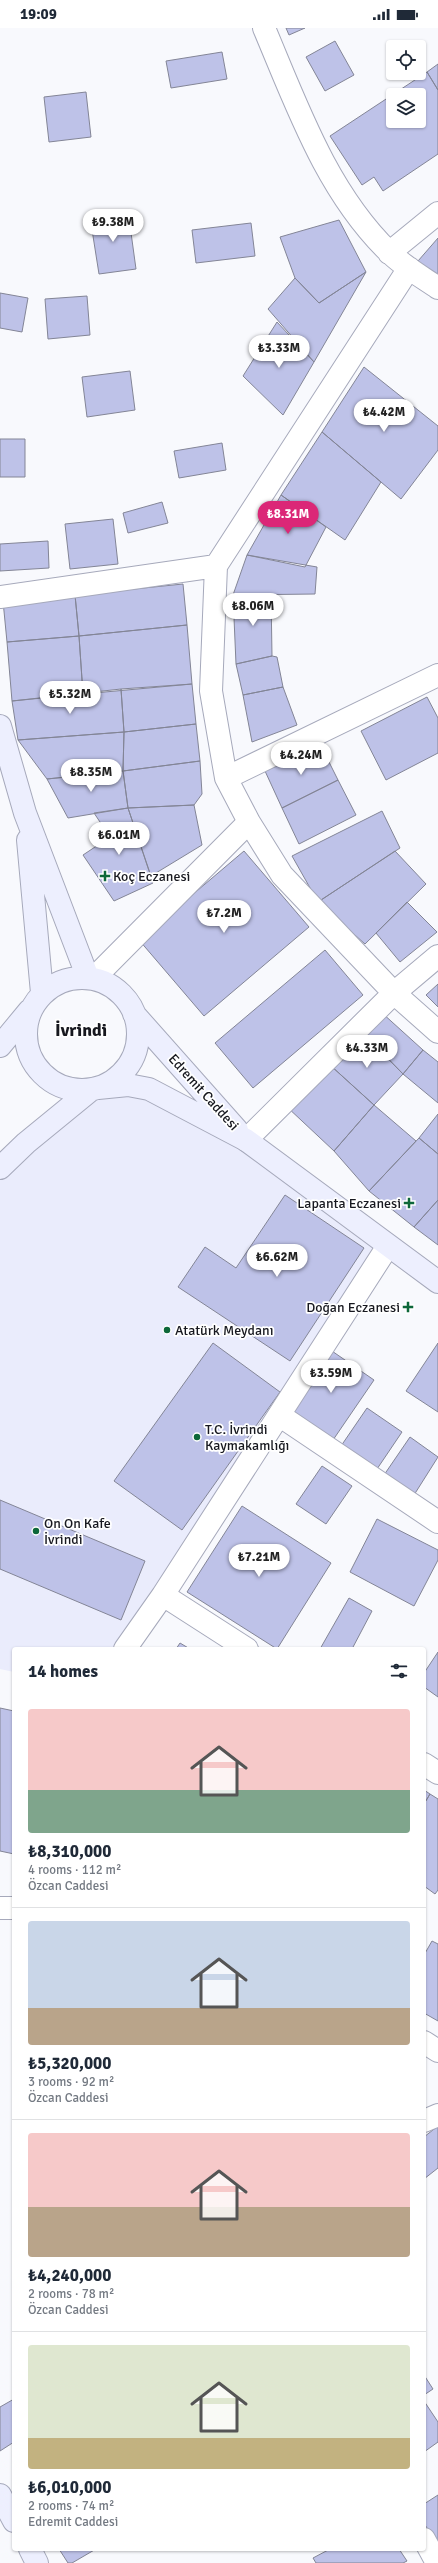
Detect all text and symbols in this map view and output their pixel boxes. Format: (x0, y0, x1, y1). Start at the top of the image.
text: 19:09 (20, 5, 57, 23)
map controls (386, 40, 426, 128)
button: locate (386, 40, 426, 80)
button: layers (386, 88, 426, 128)
pin: ₺9.38M (80, 209, 146, 243)
text: ₺9.38M (92, 214, 134, 230)
pin: ₺3.33M (246, 335, 312, 369)
text: ₺3.33M (258, 340, 300, 356)
pin: ₺4.42M (351, 399, 417, 433)
text: ₺4.42M (363, 404, 405, 420)
pin: ₺8.31M (255, 501, 321, 535)
text: ₺8.31M (267, 506, 309, 522)
pin: ₺8.06M (220, 593, 286, 627)
text: ₺8.06M (232, 598, 274, 614)
pin: ₺5.32M (37, 681, 103, 715)
text: ₺5.32M (49, 686, 91, 702)
pin: ₺4.24M (268, 742, 334, 776)
text: ₺4.24M (280, 747, 322, 763)
pin: ₺8.35M (58, 759, 124, 793)
text: ₺8.35M (70, 764, 112, 780)
pin: ₺6.01M (86, 822, 152, 856)
text: ₺6.01M (98, 827, 140, 843)
place label: Koç Eczanesi (113, 868, 190, 885)
marker: Koç Eczanesi (100, 871, 110, 881)
pin: ₺7.2M (196, 900, 252, 934)
text: ₺7.2M (206, 905, 242, 921)
district label: İvrindi (55, 1019, 107, 1041)
pin: ₺4.33M (334, 1035, 400, 1069)
text: ₺4.33M (346, 1040, 388, 1056)
street label: Edremit Caddesi (165, 1051, 242, 1134)
place label: Lapanta Eczanesi (297, 1195, 401, 1212)
marker: Lapanta Eczanesi (404, 1198, 414, 1208)
pin: ₺6.62M (244, 1244, 310, 1278)
text: ₺6.62M (256, 1249, 298, 1265)
place label: Doğan Eczanesi (306, 1299, 400, 1316)
marker: Doğan Eczanesi (403, 1302, 413, 1312)
place label: Atatürk Meydanı (175, 1322, 274, 1339)
marker: Atatürk Meydanı (162, 1325, 172, 1335)
pin: ₺3.59M (298, 1360, 364, 1394)
text: ₺3.59M (310, 1365, 352, 1381)
place label: T.C. İvrindi Kaymakamlığı (205, 1421, 289, 1454)
marker: T.C. İvrindi Kaymakamlığı (192, 1432, 202, 1442)
place label: On On Kafe İvrindi (44, 1515, 111, 1548)
marker: On On Kafe İvrindi (31, 1526, 41, 1536)
pin: ₺7.21M (226, 1544, 292, 1578)
text: ₺7.21M (238, 1549, 280, 1565)
icon: filters (388, 1660, 410, 1682)
text: 14 homes (28, 1661, 98, 1682)
icon: home (183, 1735, 255, 1807)
text: ₺8,310,000 (28, 1841, 111, 1862)
text: 4 rooms · 112 m² (28, 1862, 121, 1878)
text: Özcan Caddesi (28, 1878, 108, 1894)
icon: home (183, 1947, 255, 2019)
text: ₺5,320,000 (28, 2053, 111, 2074)
text: 3 rooms · 92 m² (28, 2074, 114, 2090)
text: Özcan Caddesi (28, 2090, 108, 2106)
icon: home (183, 2159, 255, 2231)
text: ₺4,240,000 (28, 2265, 111, 2286)
text: 2 rooms · 78 m² (28, 2286, 114, 2302)
text: Özcan Caddesi (28, 2302, 108, 2318)
icon: home (183, 2371, 255, 2443)
text: ₺6,010,000 (28, 2477, 111, 2498)
text: 2 rooms · 74 m² (28, 2498, 114, 2514)
text: Edremit Caddesi (28, 2514, 118, 2530)

